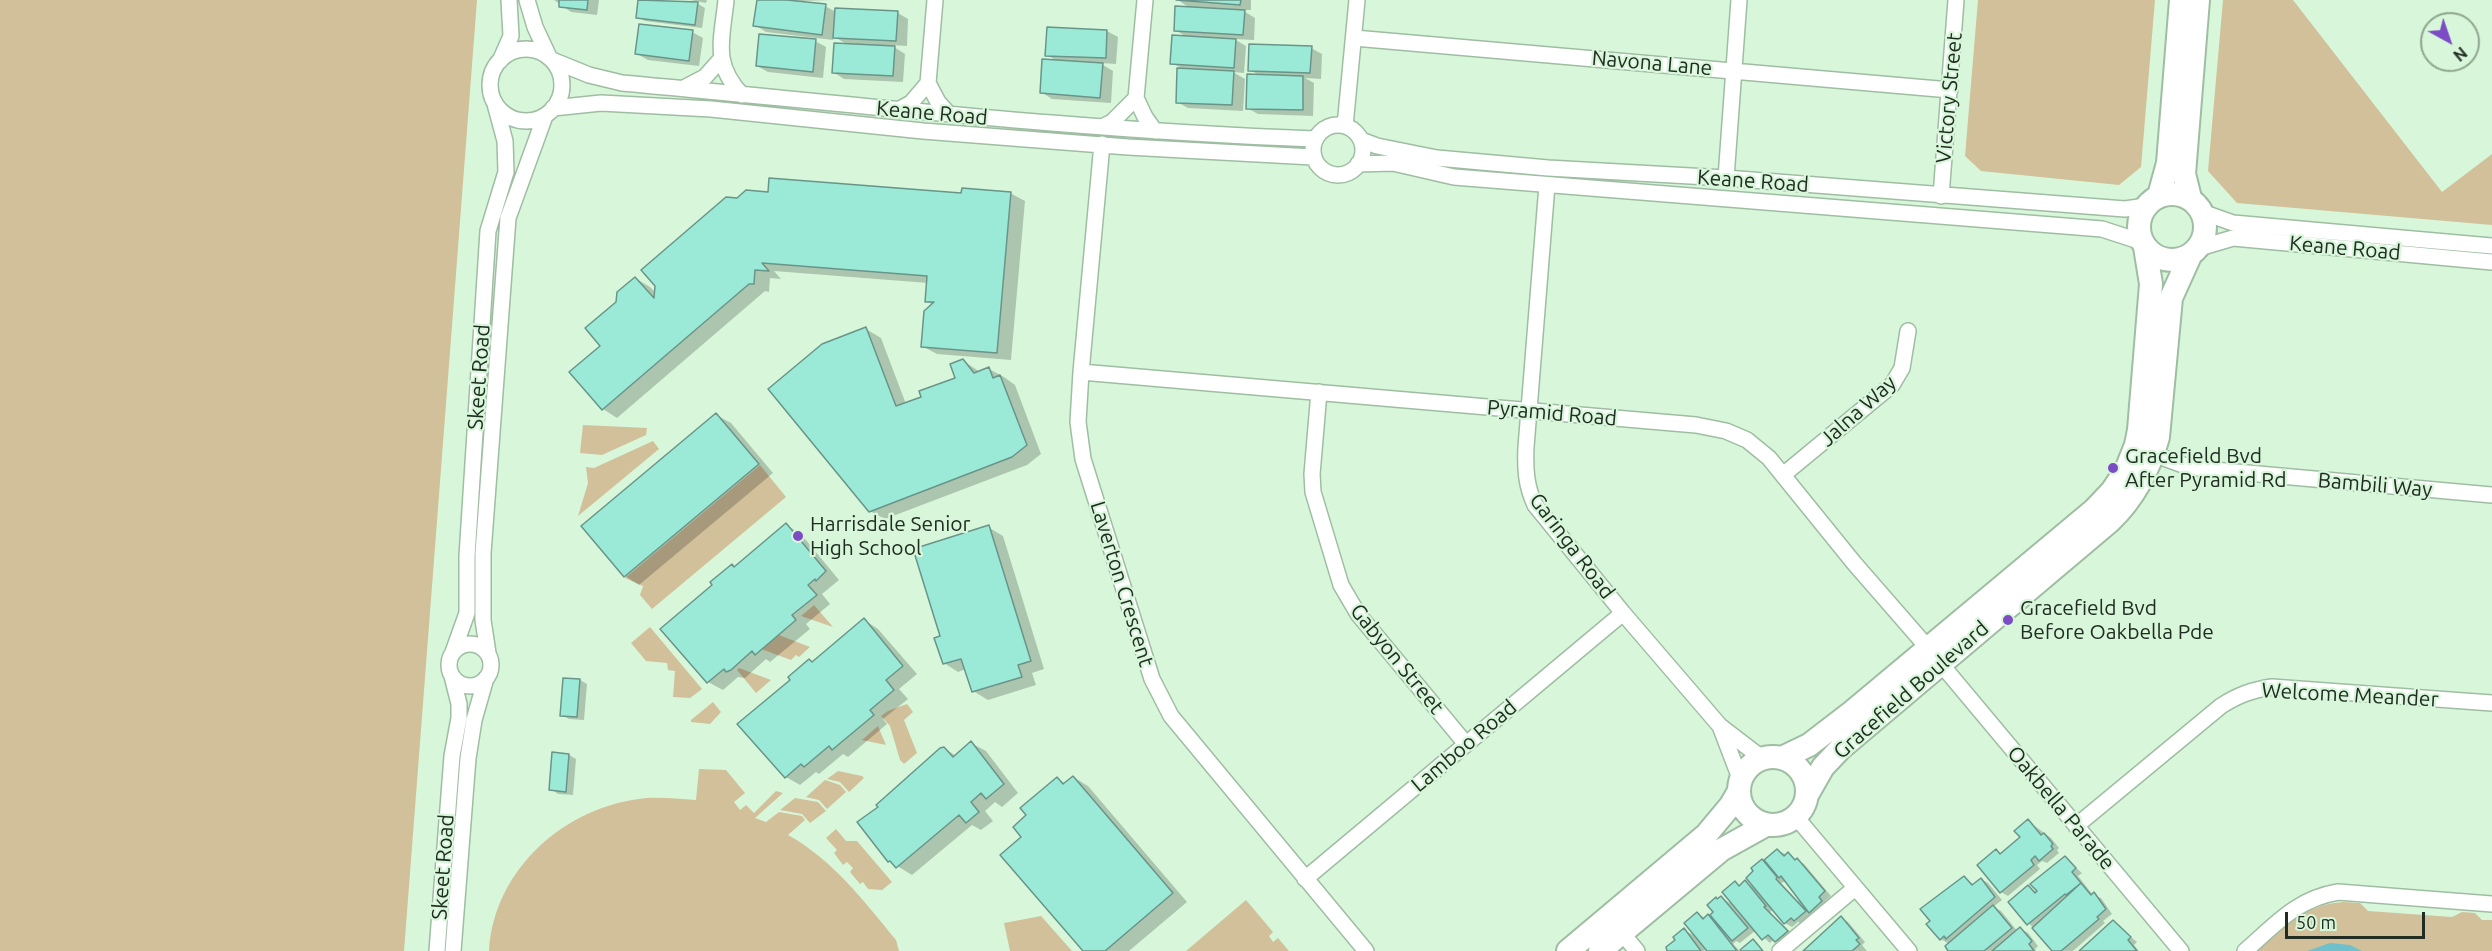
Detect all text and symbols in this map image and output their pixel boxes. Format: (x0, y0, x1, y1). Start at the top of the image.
north arrow (2420, 12, 2480, 72)
street label: Victory Street (1931, 31, 1967, 165)
text: N (2450, 44, 2471, 65)
street label: Navona Lane (1591, 45, 1713, 81)
street label: Keane Road (875, 96, 989, 130)
street label: Keane Road (1696, 165, 1810, 197)
street label: Keane Road (2288, 231, 2402, 265)
street label: Skeet Road (463, 323, 495, 431)
street label: Jalna Way (1815, 370, 1901, 452)
street label: Pyramid Road (1486, 395, 1618, 431)
place label: Gracefield Bvd After Pyramid Rd (2125, 443, 2287, 493)
marker: Gracefield Bvd After Pyramid Rd (2106, 461, 2120, 475)
street label: Bambili Way (2317, 467, 2433, 503)
street label: Garinga Road (1524, 488, 1620, 604)
street label: Laverton Crescent (1085, 498, 1159, 670)
place label: Harrisdale Senior High School (810, 511, 970, 561)
marker: Harrisdale Senior High School (791, 529, 805, 543)
place label: Gracefield Bvd Before Oakbella Pde (2020, 595, 2214, 645)
street label: Gabyon Street (1345, 599, 1449, 719)
marker: Gracefield Bvd Before Oakbella Pde (2001, 613, 2015, 627)
street label: Gracefield Boulevard (1828, 616, 1994, 764)
street label: Welcome Meander (2261, 678, 2439, 712)
street label: Lamboo Road (1406, 695, 1522, 797)
street label: Oakbella Parade (2002, 741, 2120, 875)
street label: Skeet Road (427, 813, 459, 921)
scale bar (2288, 900, 2428, 938)
text: 50 m (2296, 912, 2336, 932)

